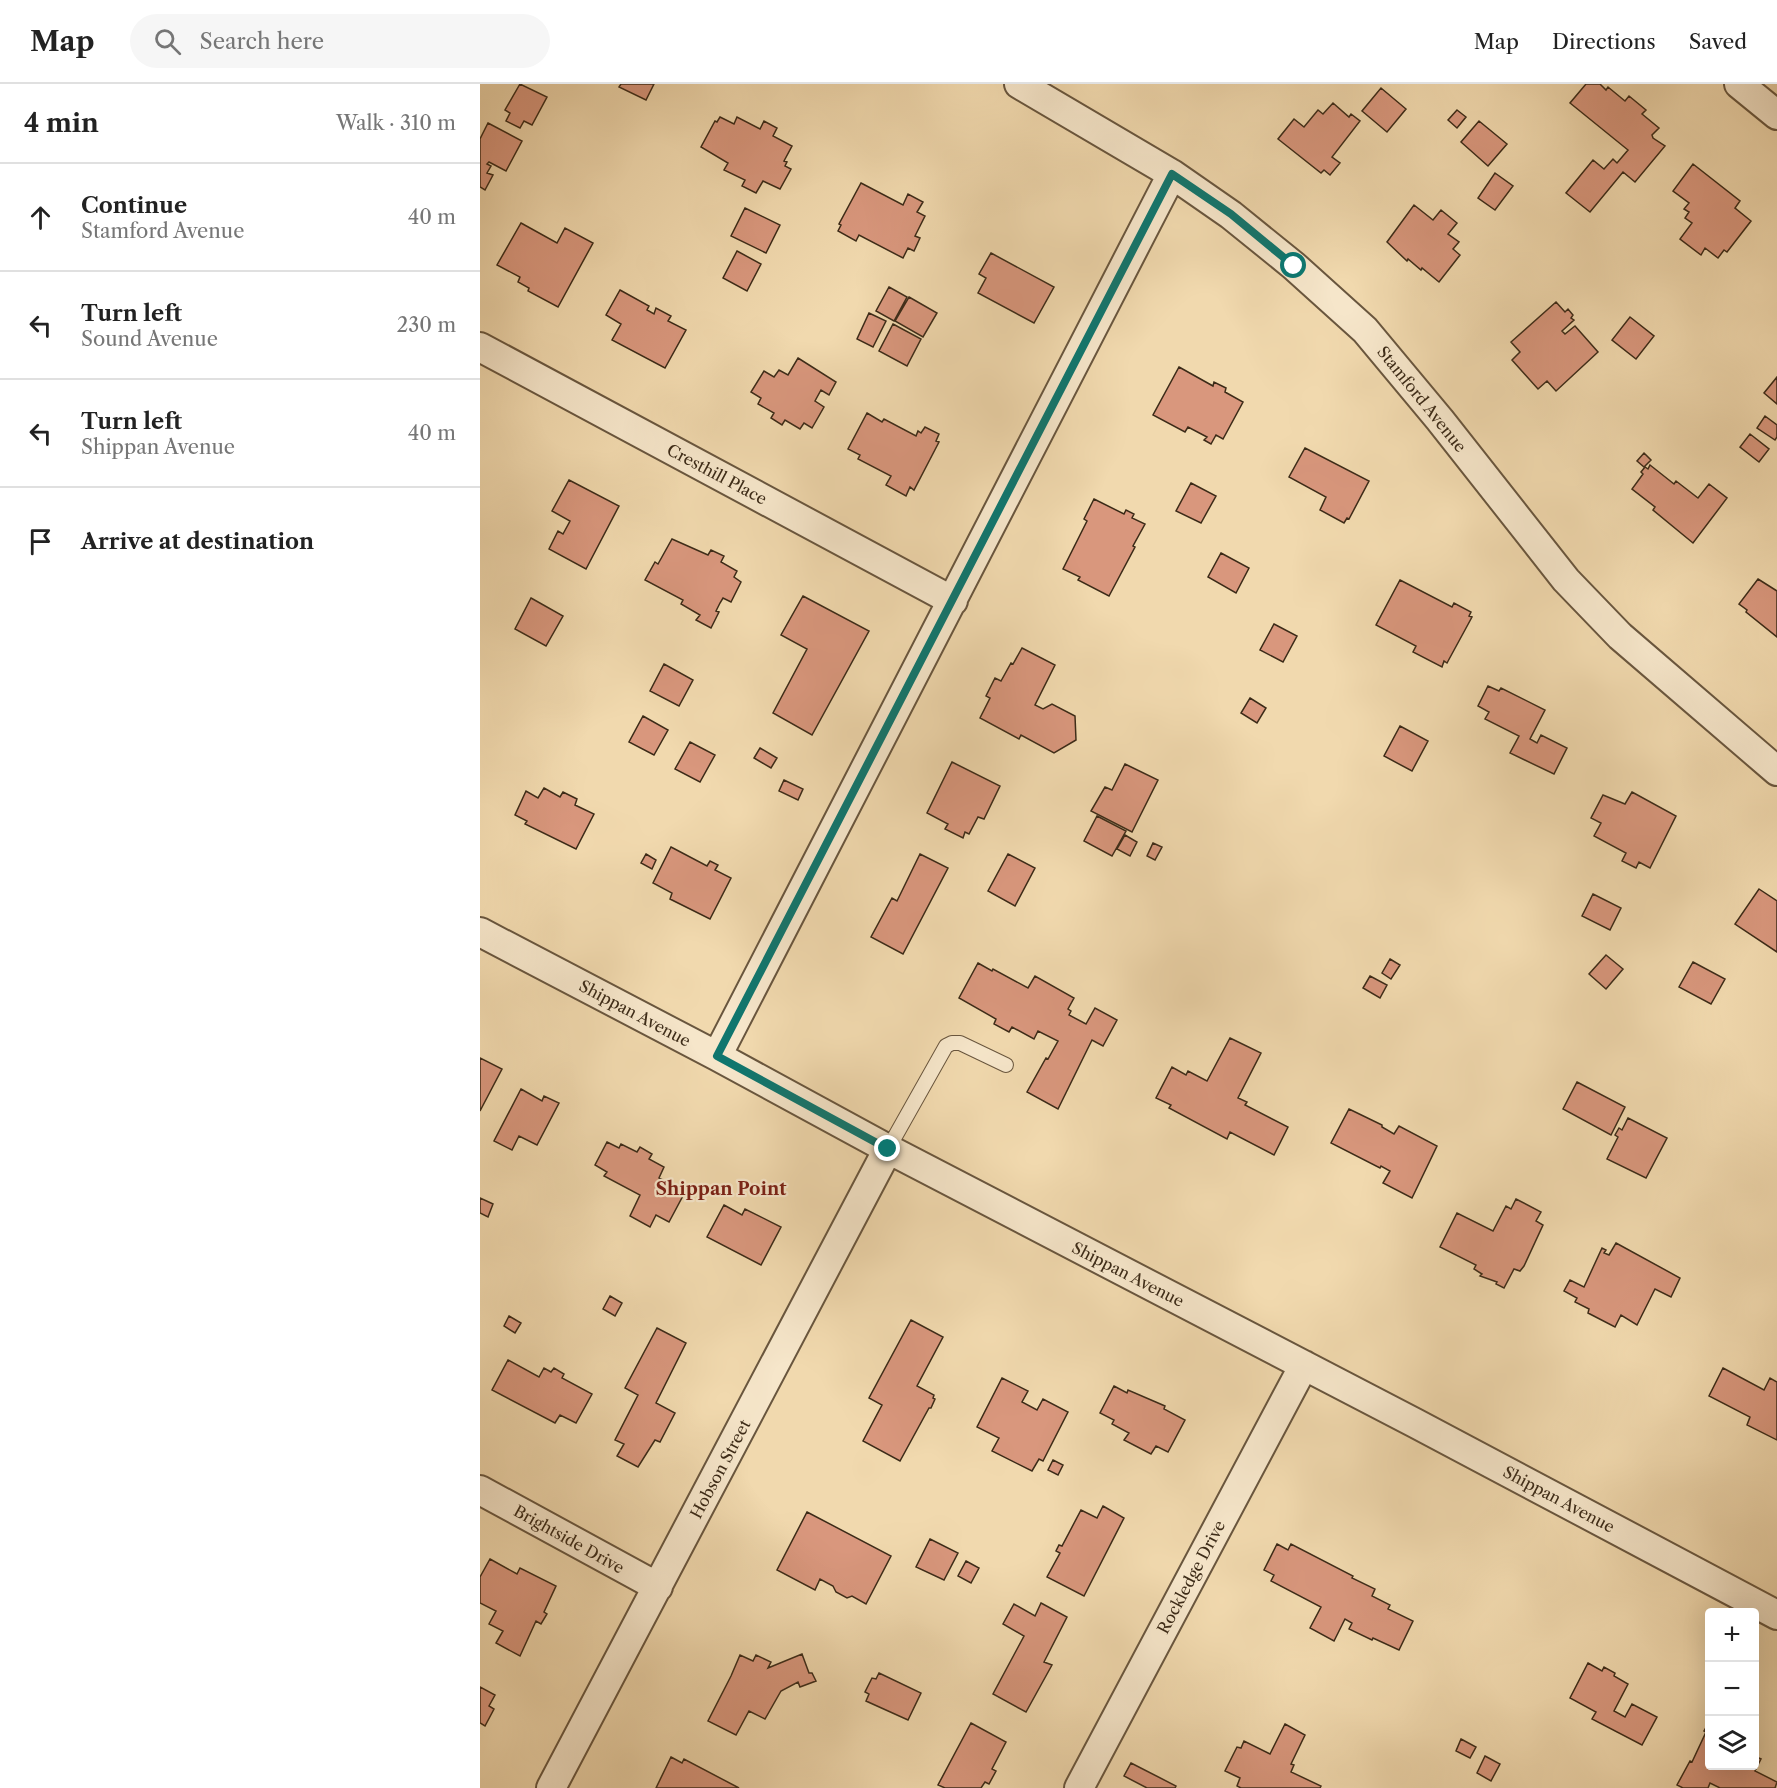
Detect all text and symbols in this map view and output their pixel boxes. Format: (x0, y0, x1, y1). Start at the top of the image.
search box (130, 14, 550, 68)
text: Map (30, 24, 94, 58)
icon: search (151, 25, 184, 58)
text: Search here (199, 28, 324, 55)
text: Map (1474, 29, 1519, 54)
text: Directions (1552, 29, 1656, 54)
text: Saved (1689, 29, 1747, 54)
text: 4 min (24, 107, 99, 139)
text: Walk · 310 m (336, 111, 456, 135)
text: Continue (81, 192, 187, 219)
icon: ahead (24, 201, 57, 234)
text: 40 m (408, 205, 456, 229)
text: Stamford Avenue (81, 219, 244, 243)
route start (1280, 252, 1306, 278)
text: Turn left (81, 300, 182, 327)
icon: left (24, 309, 57, 342)
text: 230 m (397, 313, 456, 337)
text: Sound Avenue (81, 327, 218, 351)
street label: Stamford Avenue (1373, 342, 1471, 456)
text: Turn left (81, 408, 182, 435)
icon: left (24, 417, 57, 450)
text: 40 m (408, 421, 456, 445)
text: Shippan Avenue (81, 435, 235, 459)
street label: Cresthill Place (664, 439, 770, 509)
icon: arrive (24, 525, 57, 558)
text: Arrive at destination (81, 528, 314, 555)
street label: Shippan Avenue (576, 975, 694, 1051)
route end (874, 1135, 900, 1161)
district label: Shippan Point (656, 1178, 787, 1200)
street label: Shippan Avenue (1069, 1237, 1187, 1311)
street label: Hobson Street (686, 1416, 755, 1522)
street label: Shippan Avenue (1500, 1461, 1618, 1537)
street label: Brightside Drive (510, 1500, 628, 1578)
street label: Rockledge Drive (1153, 1517, 1229, 1637)
map controls (1705, 1608, 1759, 1770)
button: + (1705, 1608, 1759, 1662)
button: − (1705, 1662, 1759, 1716)
button: layers (1705, 1716, 1759, 1770)

